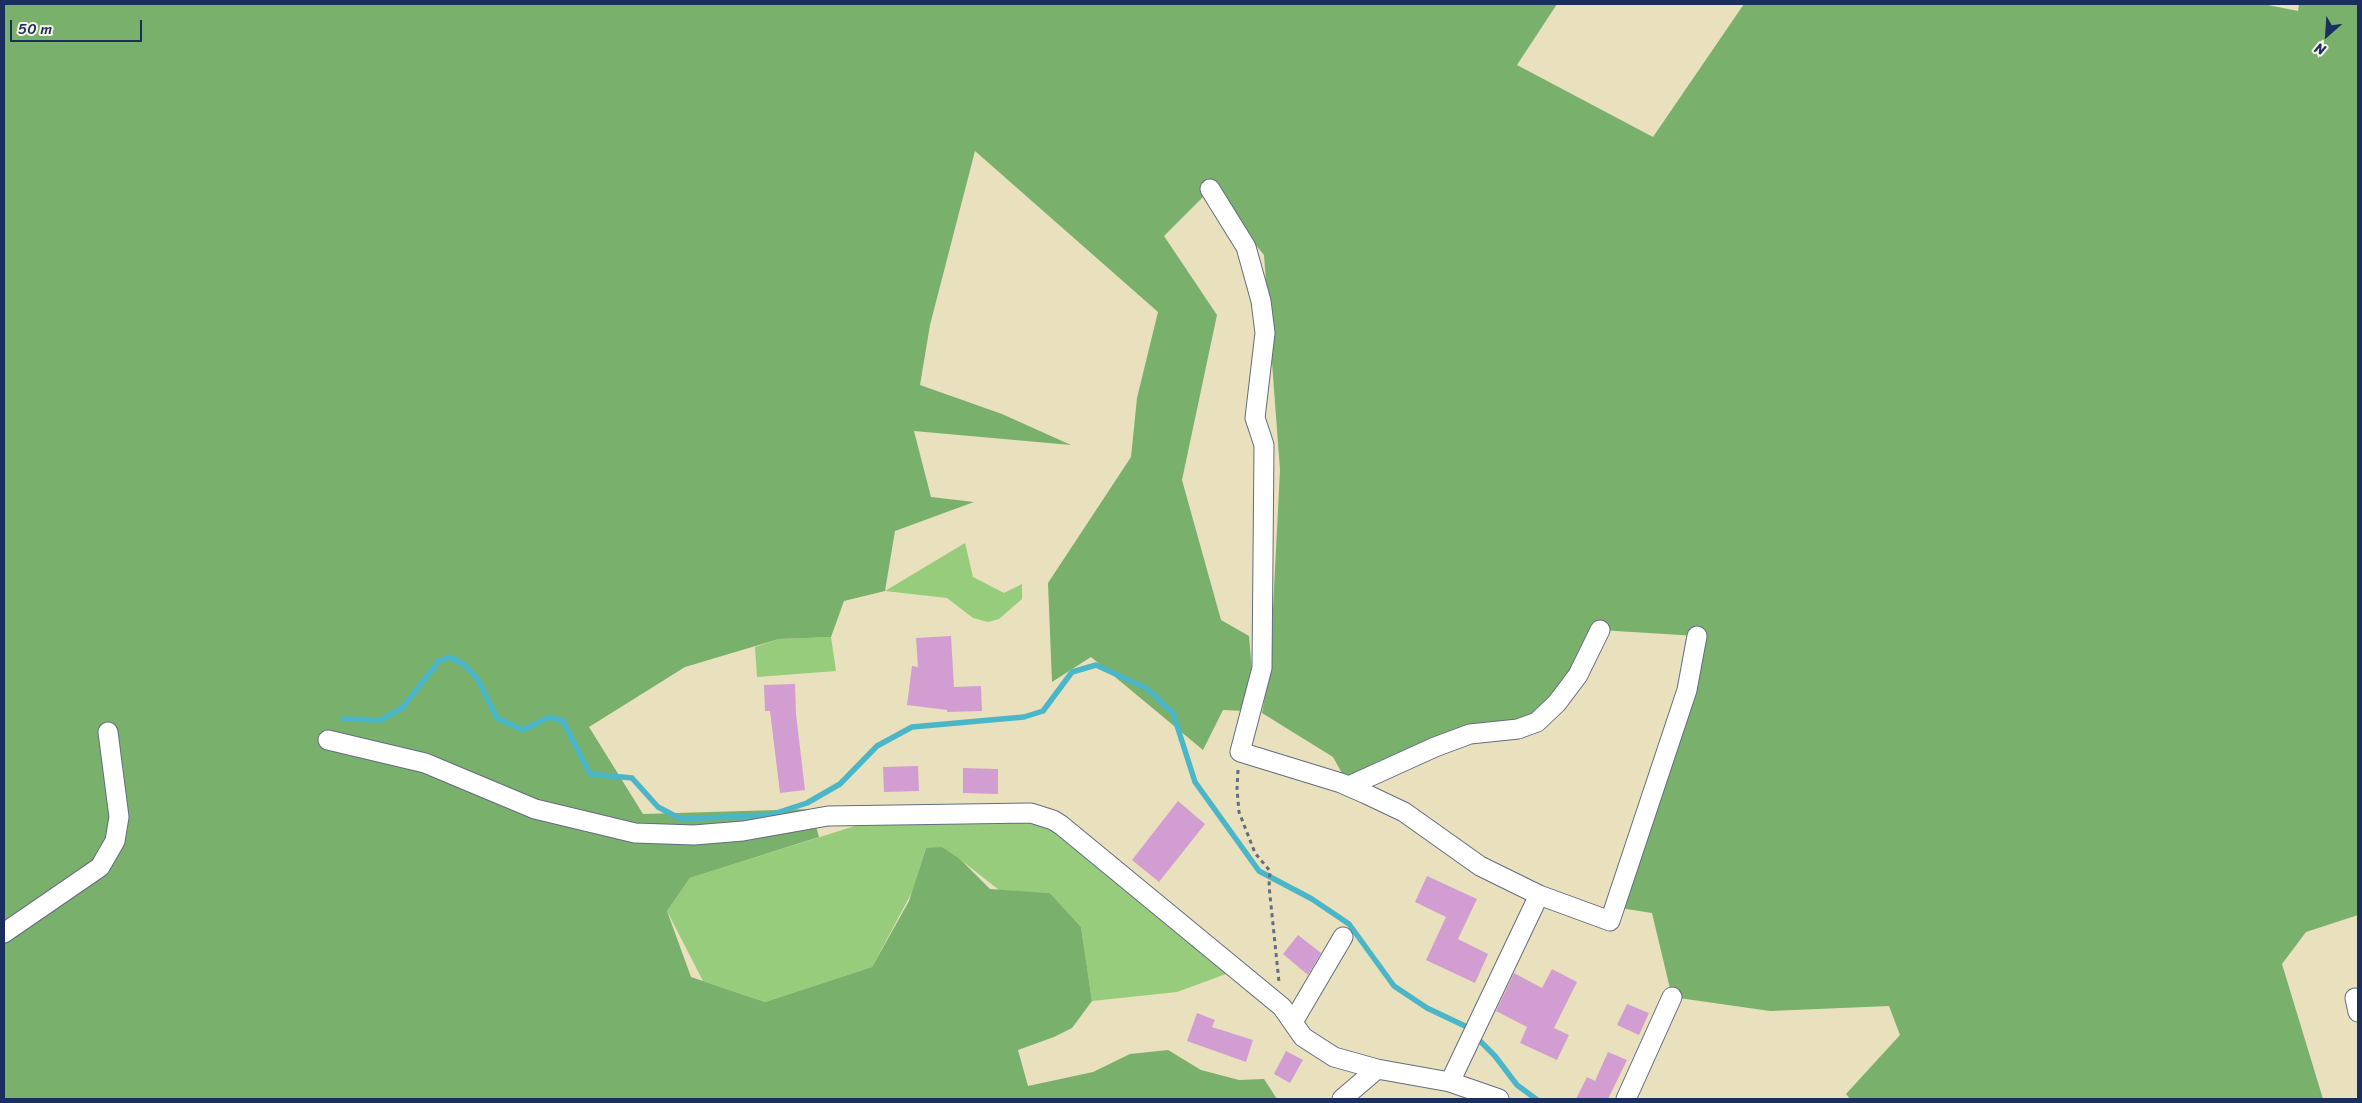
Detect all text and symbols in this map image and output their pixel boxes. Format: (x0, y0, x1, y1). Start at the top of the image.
scale bar (12, 10, 145, 42)
north arrow (2302, 10, 2352, 60)
text: 50 m (18, 16, 52, 42)
text: N (2310, 36, 2330, 62)

